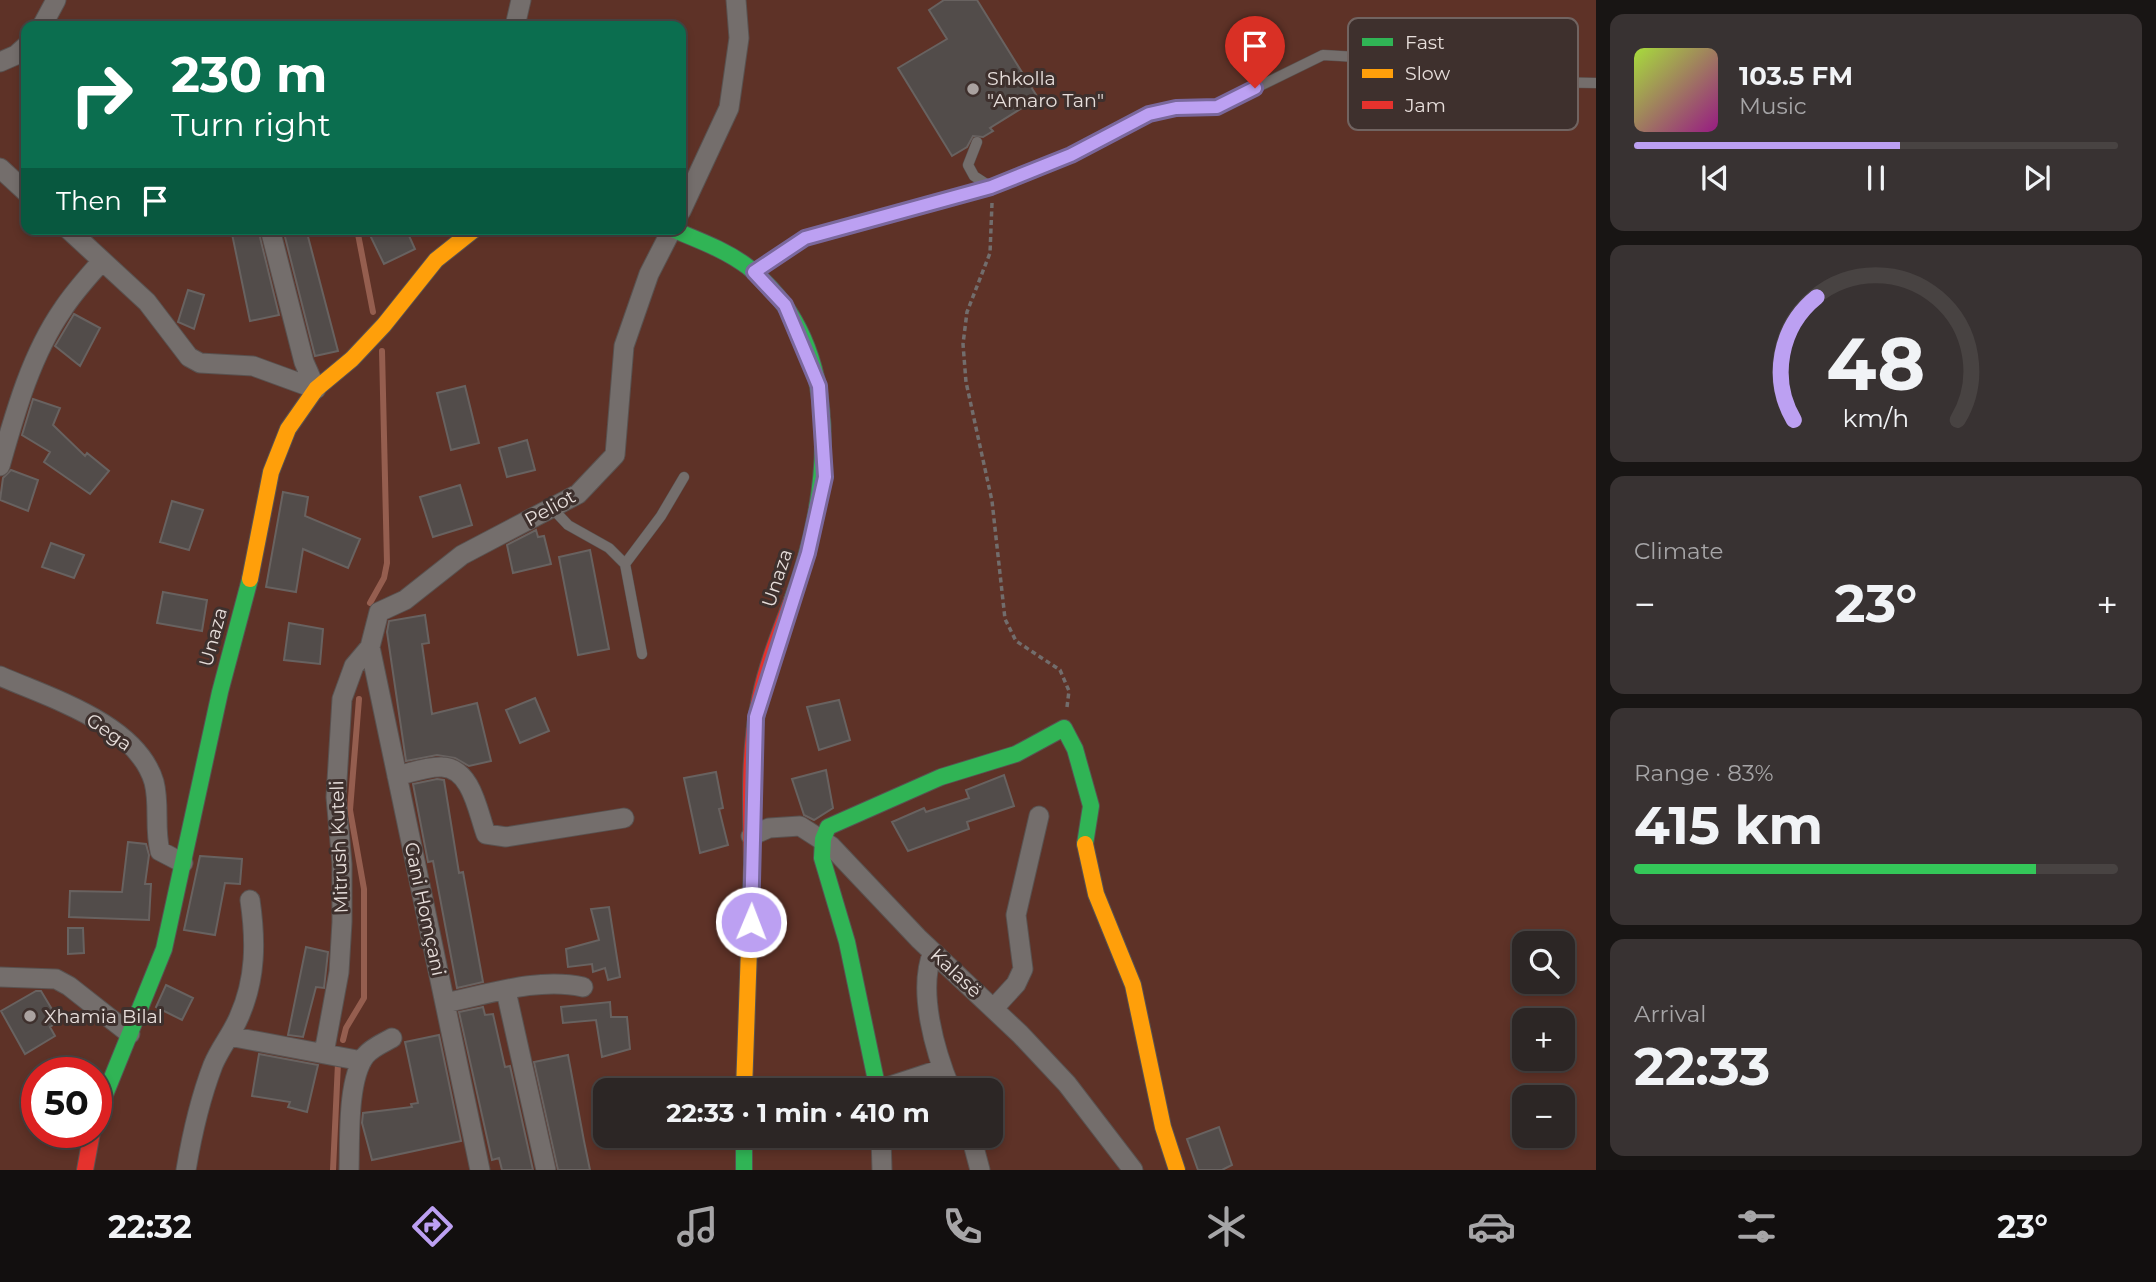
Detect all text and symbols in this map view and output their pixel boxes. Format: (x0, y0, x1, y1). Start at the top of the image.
pin (1225, 16, 1285, 88)
legend (1348, 18, 1578, 130)
icon: arrive (1236, 27, 1274, 65)
text: Fast (1405, 31, 1445, 54)
text: 230 m (171, 45, 327, 104)
icon: right (56, 49, 147, 140)
text: 103.5 FM (1739, 60, 1853, 92)
text: Slow (1405, 62, 1450, 85)
place label: Shkolla "Amaro Tan" (987, 67, 1104, 112)
marker: Shkolla "Amaro Tan" (965, 81, 981, 97)
text: Music (1739, 92, 1807, 120)
text: Jam (1404, 94, 1446, 117)
text: Turn right (171, 105, 331, 144)
icon: previous (1696, 159, 1734, 197)
icon: pause (1857, 159, 1895, 197)
icon: next (2018, 159, 2056, 197)
icon: arrive (136, 182, 174, 220)
text: Then (56, 185, 122, 217)
text: 48 (1827, 320, 1925, 408)
text: km/h (1843, 403, 1909, 433)
street label: Peliot (520, 485, 580, 531)
text: Climate (1634, 537, 1723, 565)
street label: Unaza (757, 546, 797, 610)
text: 23° (1835, 572, 1917, 635)
text: − (1634, 581, 1656, 628)
text: + (2096, 581, 2118, 628)
street label: Unaza (194, 605, 232, 669)
street label: Gega (82, 708, 136, 756)
text: Range · 83% (1634, 759, 1774, 787)
street label: Mitrush Kuteli (325, 780, 353, 914)
text: 415 km (1634, 794, 1823, 857)
street label: Gani Homçani (400, 840, 450, 978)
position arrow (714, 885, 788, 959)
map controls (1512, 931, 1575, 1148)
button: search (1512, 931, 1575, 994)
street label: Kalasë (926, 944, 986, 1002)
text: Arrival (1634, 1000, 1707, 1028)
place label: Xhamia Bilal (44, 1005, 163, 1028)
marker: Xhamia Bilal (22, 1008, 38, 1024)
button: + (1512, 1008, 1575, 1071)
text: 22:33 (1634, 1035, 1770, 1098)
speed limit sign: 50 (21, 1057, 112, 1148)
button: − (1512, 1085, 1575, 1148)
text: 22:33 · 1 min · 410 m (666, 1097, 930, 1129)
icon: directions (408, 1202, 457, 1251)
icon: music (673, 1202, 722, 1251)
icon: phone (938, 1202, 987, 1251)
icon: climate (1202, 1202, 1251, 1251)
icon: car (1467, 1202, 1516, 1251)
icon: filters (1732, 1202, 1781, 1251)
text: 22:32 (108, 1207, 192, 1246)
text: 23° (1997, 1207, 2048, 1246)

